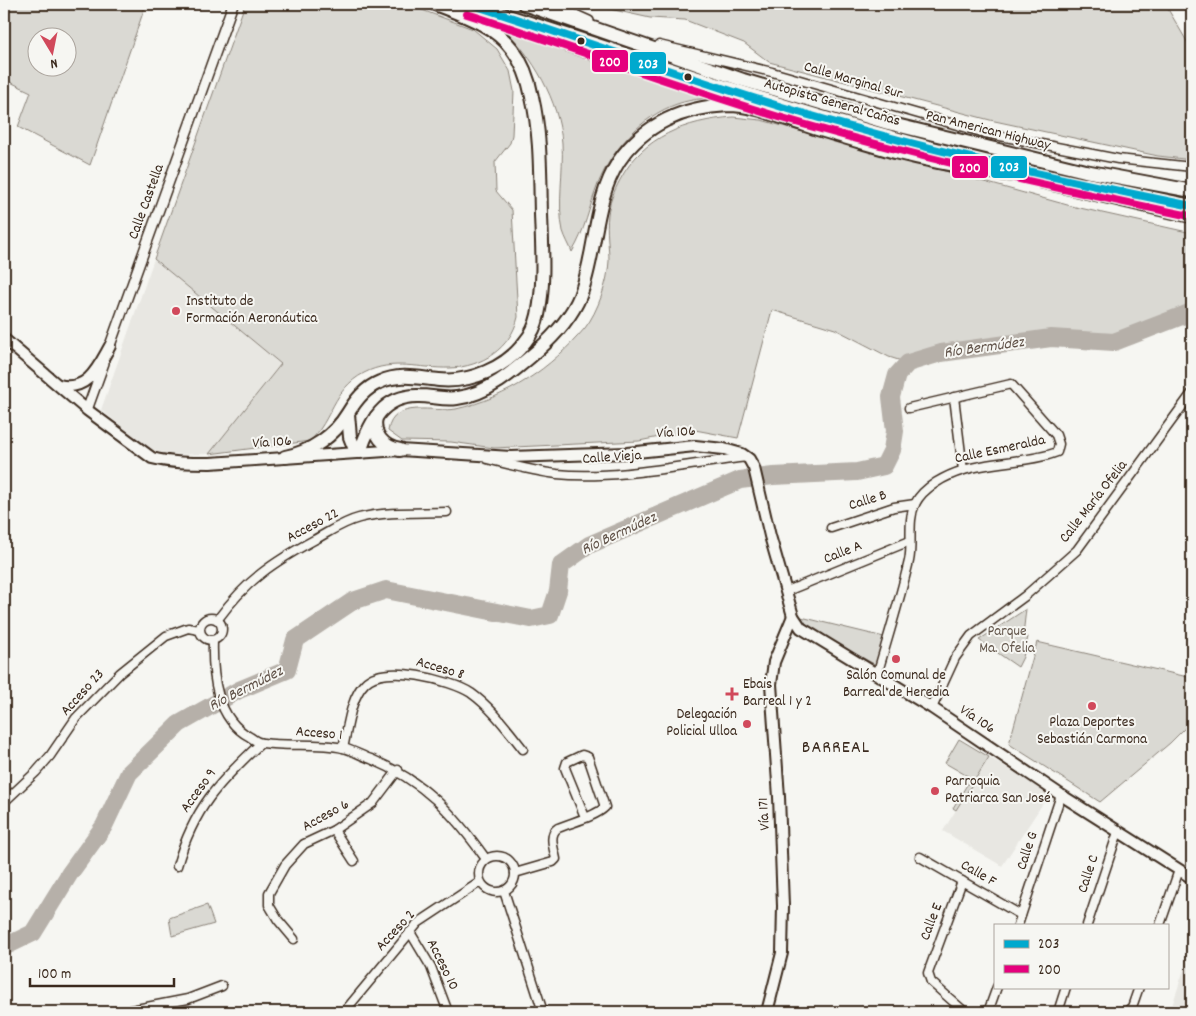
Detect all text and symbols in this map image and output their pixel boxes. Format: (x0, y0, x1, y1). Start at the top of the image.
north arrow (28, 28, 78, 78)
unlabelled marker (576, 36, 586, 46)
line badge: 200 (591, 49, 629, 73)
line badge: 203 (629, 51, 667, 75)
text: N (49, 52, 59, 73)
text: 200 (599, 53, 621, 73)
text: 203 (638, 55, 658, 75)
street label: Calle Marginal Sur (801, 56, 905, 106)
unlabelled marker (683, 72, 693, 82)
street label: Autopista General Cañas (761, 73, 903, 133)
street label: Pan American Highway (923, 105, 1053, 157)
line badge: 200 (951, 155, 989, 179)
line badge: 203 (990, 155, 1028, 179)
text: 203 (999, 158, 1019, 178)
text: 200 (959, 159, 981, 179)
street label: Calle Castella (123, 160, 171, 243)
place label: Instituto de Formación Aeronáutica (186, 291, 318, 330)
marker: Instituto de Formación Aeronáutica (170, 305, 182, 317)
water label: Río Bermúdez (942, 331, 1026, 365)
street label: Vía 106 (656, 421, 696, 445)
street label: Calle Esmeralda (953, 429, 1048, 470)
street label: Vía 106 (252, 431, 292, 455)
street label: Calle Vieja (582, 445, 643, 471)
street label: Calle María Ofelia (1055, 455, 1134, 548)
street label: Calle B (846, 485, 890, 517)
street label: Acceso 22 (283, 503, 343, 549)
water label: Río Bermúdez (578, 506, 661, 561)
street label: Calle A (820, 535, 866, 571)
park label: Parque Ma. Ofelia (979, 621, 1036, 660)
street label: Acceso 8 (413, 652, 467, 686)
marker: Salón Comunal de Barreal de Heredia (890, 653, 902, 665)
water label: Río Bermúdez (205, 660, 288, 718)
street label: Acceso 23 (56, 665, 110, 721)
place label: Salón Comunal de Barreal de Heredia (843, 665, 950, 704)
place label: Ebais Barreal 1 y 2 (743, 674, 812, 713)
marker: Ebais Barreal 1 y 2 (725, 687, 739, 701)
street label: Vía 106 (955, 700, 999, 740)
marker: Plaza Deportes Sebastián Carmona (1086, 700, 1098, 712)
place label: Delegación Policial Ulloa (666, 704, 738, 743)
place label: Plaza Deportes Sebastián Carmona (1037, 712, 1148, 751)
marker: Delegación Policial Ulloa (741, 718, 753, 730)
street label: Acceso 1 (295, 721, 343, 747)
district label: BARREAL (802, 736, 870, 761)
street label: Acceso 9 (175, 764, 223, 818)
place label: Parroquia Patriarca San José (945, 771, 1051, 810)
marker: Parroquia Patriarca San José (929, 785, 941, 797)
street label: Acceso 6 (299, 794, 353, 838)
street label: Vía 171 (753, 797, 777, 831)
street label: Calle G (1011, 829, 1045, 873)
street label: Calle C (1073, 852, 1105, 896)
street label: Calle F (956, 855, 1000, 893)
street label: Calle E (915, 900, 949, 944)
street label: Acceso 2 (371, 905, 421, 957)
legend (994, 924, 1168, 988)
text: 203 (1038, 934, 1059, 956)
street label: Acceso 10 (420, 936, 464, 994)
scale bar (30, 956, 174, 988)
text: 200 (1038, 960, 1061, 982)
text: 100 m (38, 964, 71, 986)

